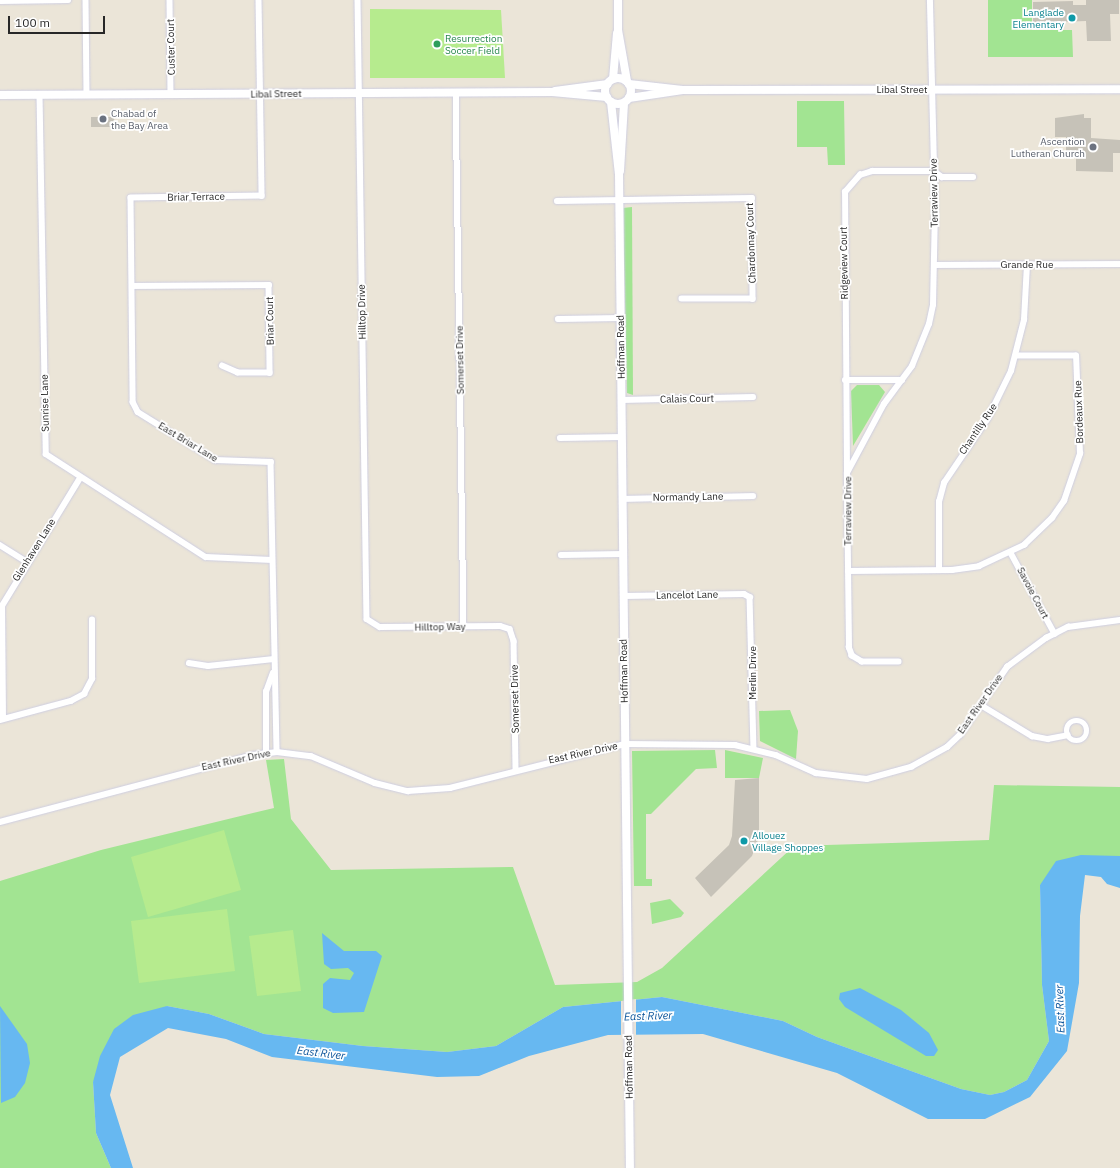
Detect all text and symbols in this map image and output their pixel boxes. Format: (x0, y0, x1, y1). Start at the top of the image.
place label: Langlade Elementary (1012, 6, 1064, 30)
scale bar (10, 8, 107, 34)
marker: Langlade Elementary (1067, 13, 1077, 23)
text: 100 m (15, 15, 50, 30)
street label: Custer Court (165, 19, 177, 75)
place label: Resurrection Soccer Field (445, 32, 502, 56)
marker: Resurrection Soccer Field (432, 39, 442, 49)
street label: Libal Street (876, 84, 928, 96)
street label: Libal Street (250, 88, 302, 100)
place label: Chabad of the Bay Area (111, 107, 168, 130)
marker: Chabad of the Bay Area (98, 114, 108, 124)
place label: Ascention Lutheran Church (1011, 135, 1085, 158)
marker: Ascention Lutheran Church (1088, 142, 1098, 152)
street label: Terraview Drive (927, 158, 941, 228)
street label: Briar Terrace (167, 190, 225, 204)
street label: Chardonnay Court (744, 202, 758, 284)
street label: Ridgeview Court (837, 226, 851, 300)
street label: Grande Rue (1001, 259, 1053, 271)
street label: Hilltop Drive (356, 284, 368, 340)
street label: Briar Court (264, 297, 276, 345)
street label: Hoffman Road (614, 315, 628, 379)
street label: Somerset Drive (453, 326, 467, 394)
street label: Sunrise Lane (38, 374, 52, 432)
street label: Bordeaux Rue (1072, 380, 1086, 444)
street label: Calais Court (660, 393, 714, 405)
street label: Chantilly Rue (956, 401, 1000, 457)
street label: East Briar Lane (156, 419, 220, 465)
street label: Terraview Drive (842, 476, 854, 546)
street label: Normandy Lane (653, 490, 723, 504)
street label: Glenhaven Lane (10, 516, 58, 584)
street label: Savoie Court (1014, 565, 1052, 621)
street label: Lancelot Lane (656, 588, 718, 602)
street label: Hilltop Way (414, 621, 466, 633)
street label: Hoffman Road (617, 639, 631, 703)
street label: Merlin Drive (747, 646, 759, 700)
street label: Somerset Drive (508, 665, 522, 733)
street label: East River Drive (955, 672, 1005, 736)
street label: East River Drive (547, 740, 619, 766)
street label: East River Drive (200, 747, 272, 773)
place label: Allouez Village Shoppes (752, 829, 823, 852)
marker: Allouez Village Shoppes (739, 836, 749, 846)
water label: East River (1053, 985, 1067, 1033)
water label: East River (624, 1009, 672, 1023)
street label: Hoffman Road (622, 1035, 636, 1099)
water label: East River (296, 1044, 346, 1062)

